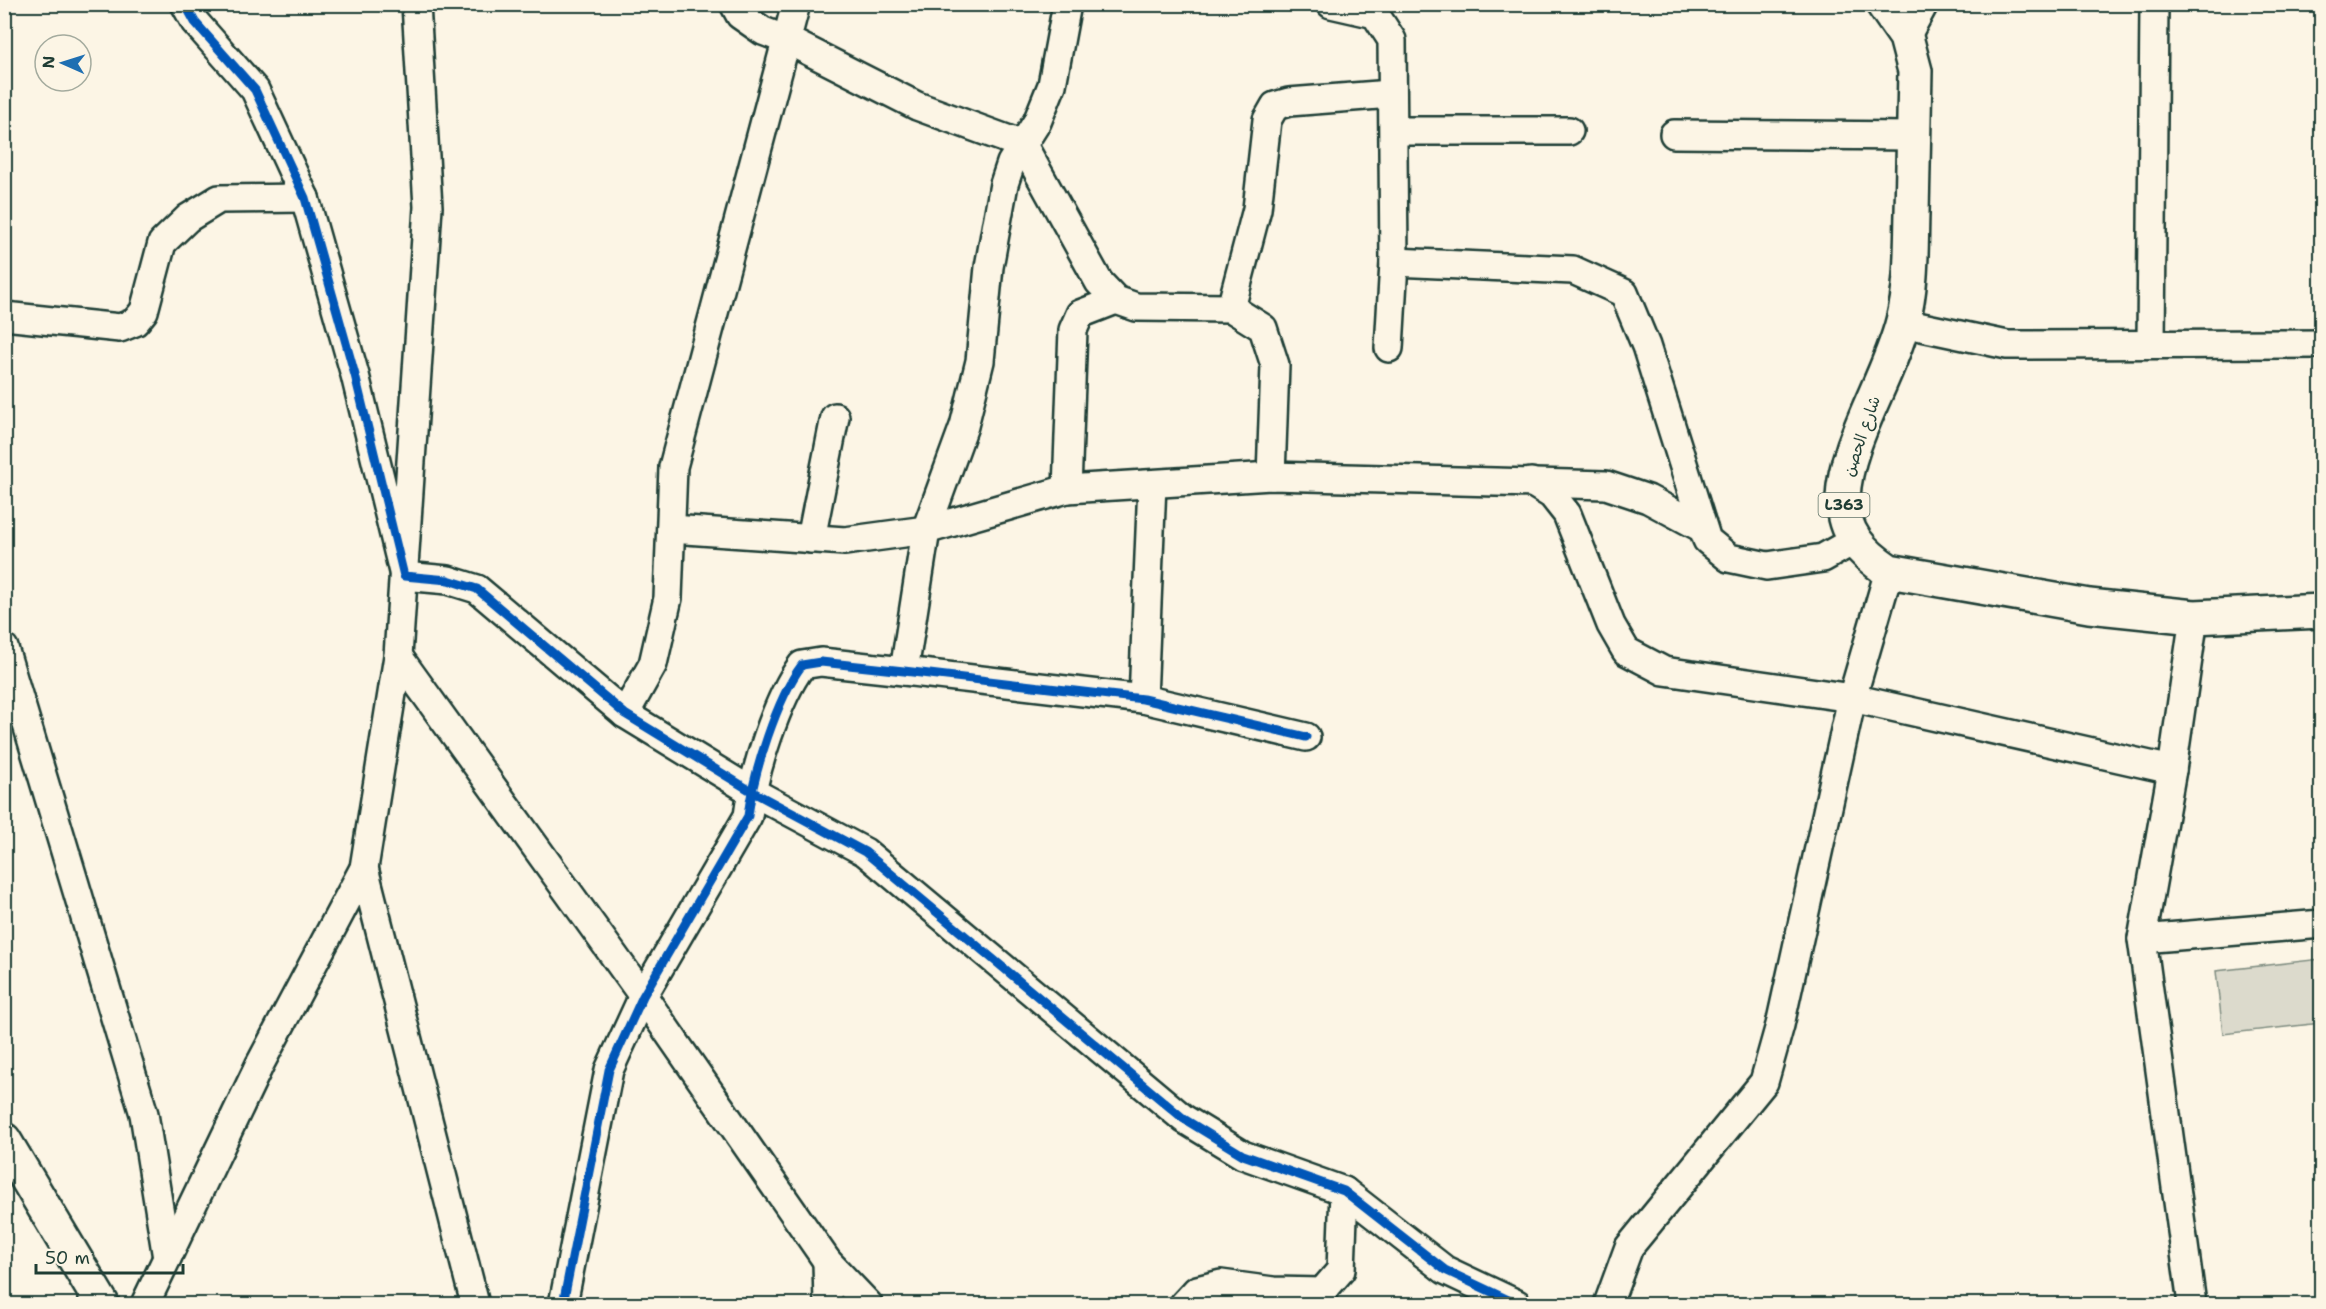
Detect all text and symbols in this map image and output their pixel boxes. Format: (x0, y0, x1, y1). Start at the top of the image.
north arrow (33, 33, 93, 93)
text: N (38, 55, 59, 69)
street label: شارع الحصن (1838, 393, 1886, 479)
road number: L363 (1818, 493, 1870, 517)
scale bar (36, 1237, 183, 1275)
text: 50 m (45, 1246, 90, 1270)

